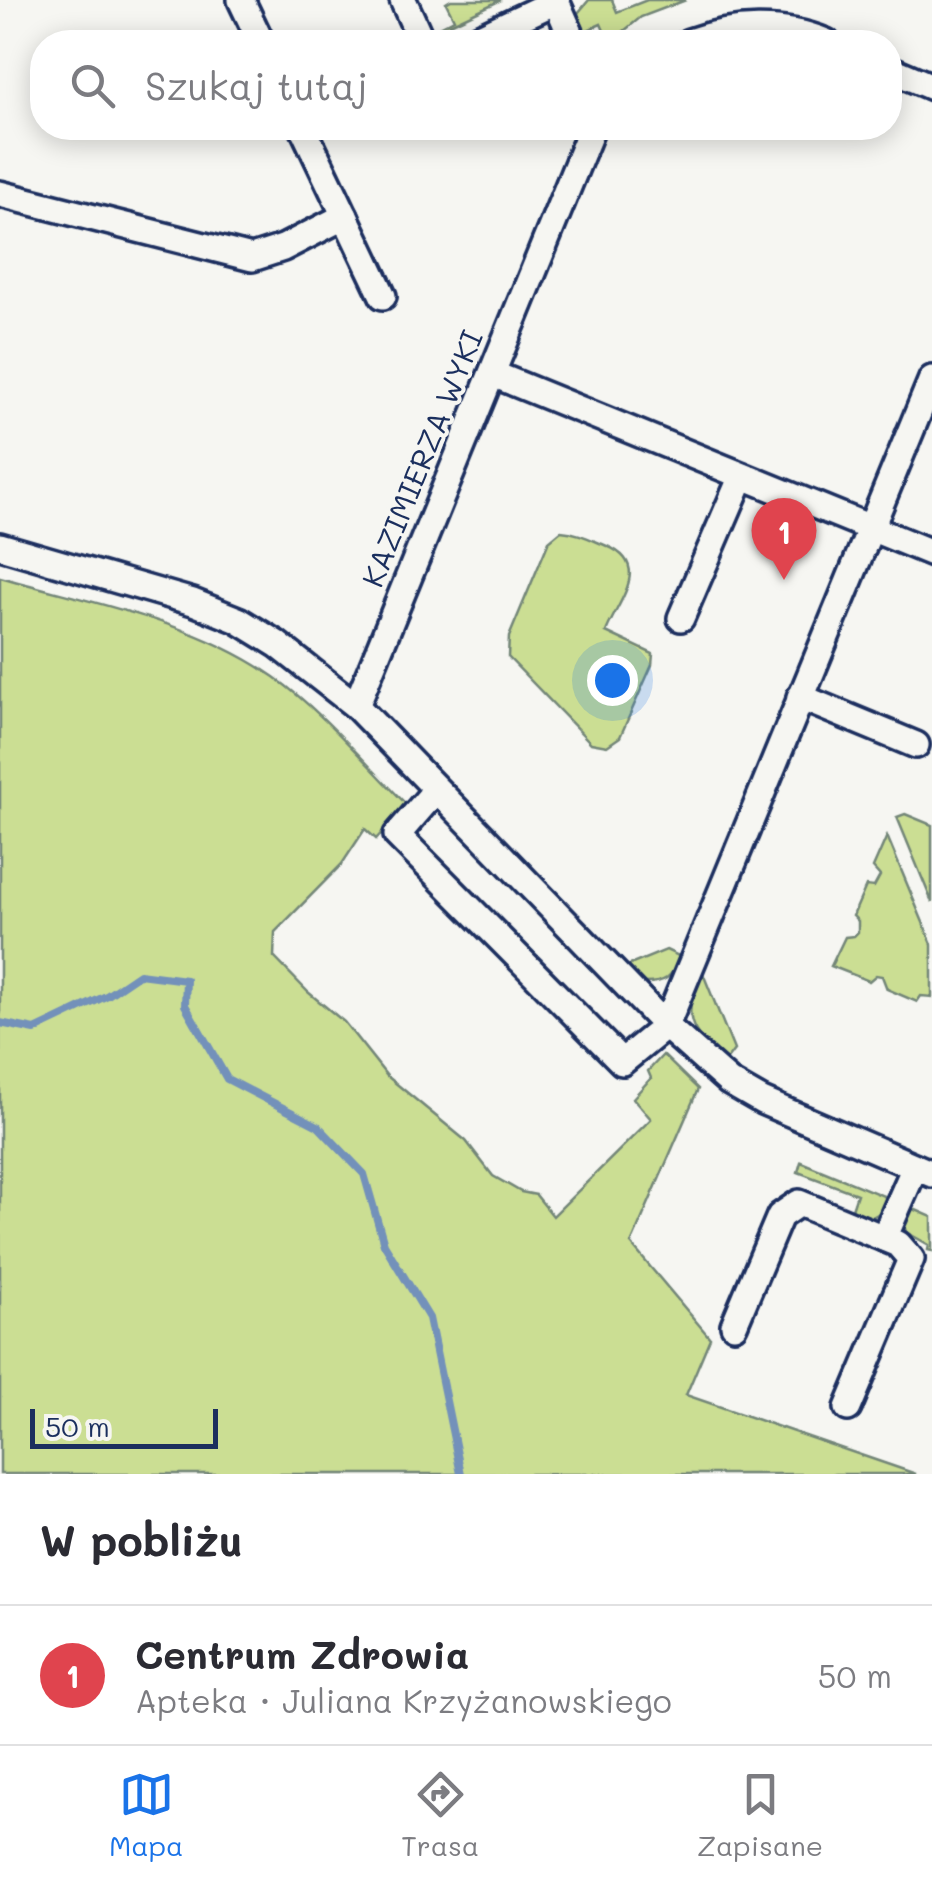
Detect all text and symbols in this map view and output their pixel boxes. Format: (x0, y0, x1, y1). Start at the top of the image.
search box (30, 30, 902, 140)
icon: search (65, 58, 120, 113)
text: Szukaj tutaj (145, 60, 368, 110)
street label: KAZIMIERZA WYKI (351, 324, 491, 593)
pin: 1 (752, 498, 816, 580)
your location (587, 655, 638, 706)
scale bar (30, 1404, 218, 1448)
text: 50 m (45, 1408, 110, 1444)
text: W pobliżu (40, 1512, 243, 1567)
text: Centrum Zdrowia (135, 1629, 469, 1679)
text: 1 (65, 1654, 80, 1696)
text: 50 m (818, 1654, 892, 1696)
text: Apteka · Juliana Krzyżanowskiego (135, 1679, 672, 1721)
tab: Mapa (109, 1767, 183, 1863)
tab: Trasa (401, 1767, 479, 1863)
tab: Zapisane (697, 1767, 823, 1863)

